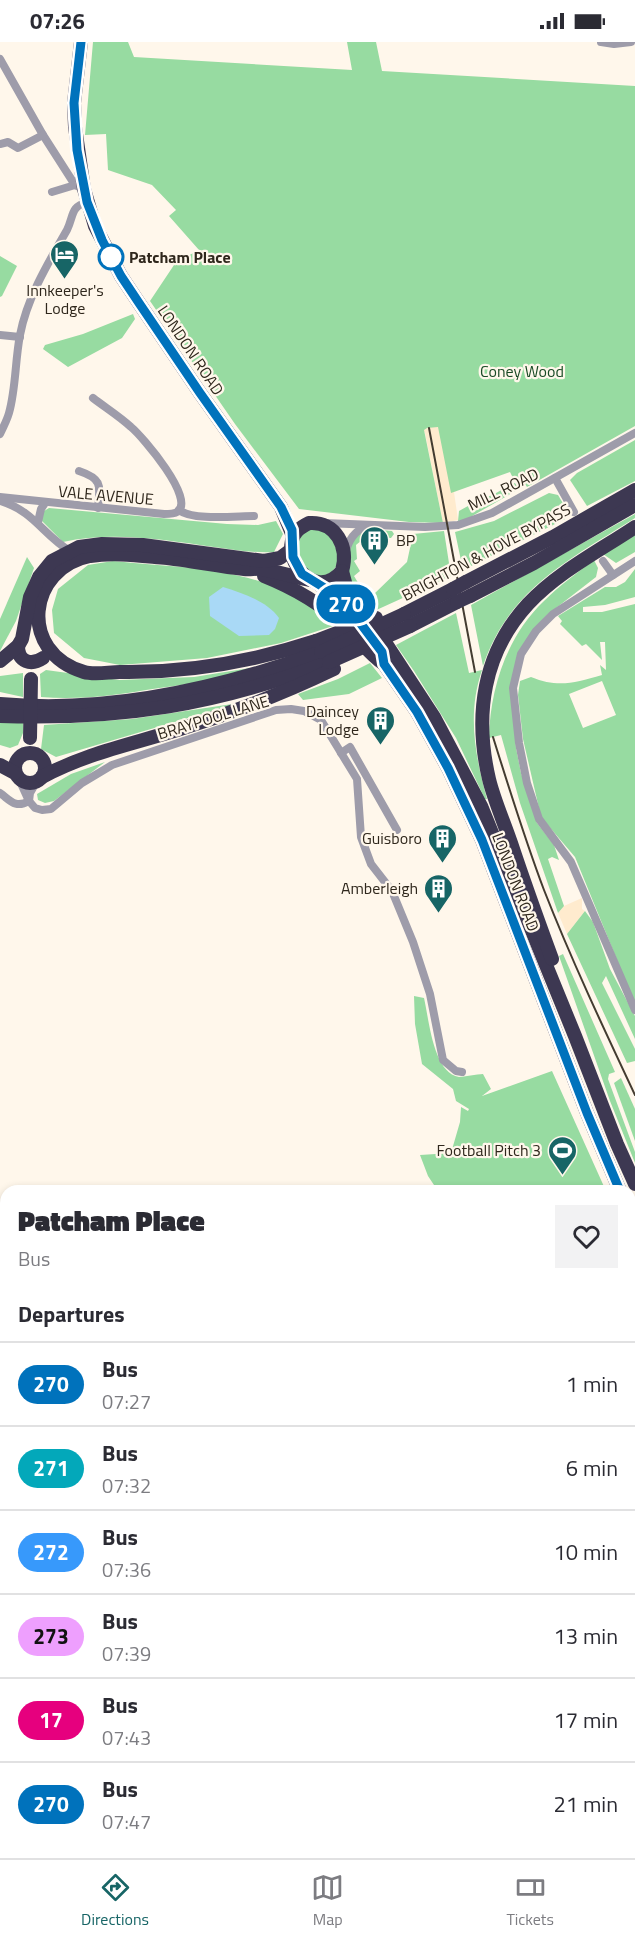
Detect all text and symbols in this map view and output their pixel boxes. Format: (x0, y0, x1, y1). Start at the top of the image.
text: 07:26 (30, 4, 85, 38)
hotel icon: Innkeeper's Lodge (49, 238, 81, 280)
marker: Patcham Place (98, 244, 124, 270)
place label: Patcham Place (129, 245, 231, 269)
place label: Innkeeper's Lodge (26, 278, 104, 320)
street label: LONDON ROAD (152, 300, 230, 400)
park label: Coney Wood (480, 359, 564, 383)
street label: MILL ROAD (463, 461, 543, 517)
street label: VALE AVENUE (57, 479, 155, 511)
street label: BRIGHTON & HOVE BYPASS (397, 497, 575, 607)
building icon: BP (359, 524, 391, 566)
place label: BP (396, 528, 415, 552)
line badge: 270 (312, 584, 380, 624)
text: 270 (328, 588, 364, 620)
street label: BRAYPOOL LANE (154, 689, 272, 745)
place label: Daincey Lodge (306, 699, 359, 741)
building icon: Daincey Lodge (364, 704, 396, 746)
building icon: Guisboro (427, 822, 459, 864)
place label: Guisboro (362, 826, 422, 850)
street label: LONDON ROAD (486, 829, 546, 935)
building icon: Amberleigh (423, 872, 455, 914)
place label: Amberleigh (341, 876, 418, 900)
sports icon: Football Pitch 3 (546, 1134, 578, 1176)
place label: Football Pitch 3 (436, 1138, 541, 1162)
text: Patcham Place (18, 1199, 205, 1242)
button: heart (555, 1205, 618, 1268)
text: Bus (18, 1243, 50, 1274)
text: Departures (18, 1297, 125, 1331)
text: Bus (102, 1352, 138, 1386)
text: 1 min (566, 1367, 618, 1401)
text: 270 (33, 1368, 69, 1400)
text: 07:27 (102, 1386, 151, 1417)
text: Bus (102, 1436, 138, 1470)
text: 6 min (566, 1451, 618, 1485)
text: 271 (33, 1452, 69, 1484)
text: 07:32 (102, 1470, 151, 1501)
text: Bus (102, 1520, 138, 1554)
text: 10 min (553, 1535, 618, 1569)
text: 272 (33, 1536, 69, 1568)
text: 07:36 (102, 1554, 151, 1585)
text: Bus (102, 1604, 138, 1638)
text: 13 min (553, 1619, 618, 1653)
text: 273 (33, 1620, 69, 1652)
text: 07:39 (102, 1638, 151, 1669)
text: Bus (102, 1688, 138, 1722)
text: 17 min (553, 1703, 618, 1737)
text: 17 (39, 1704, 63, 1736)
text: 07:43 (102, 1722, 151, 1753)
text: Bus (102, 1772, 138, 1806)
text: 21 min (553, 1787, 618, 1821)
text: 270 (33, 1788, 69, 1820)
text: 07:47 (102, 1806, 151, 1837)
tab: Directions (81, 1871, 149, 1931)
tab: Map (311, 1871, 344, 1931)
tab: Tickets (506, 1871, 554, 1931)

